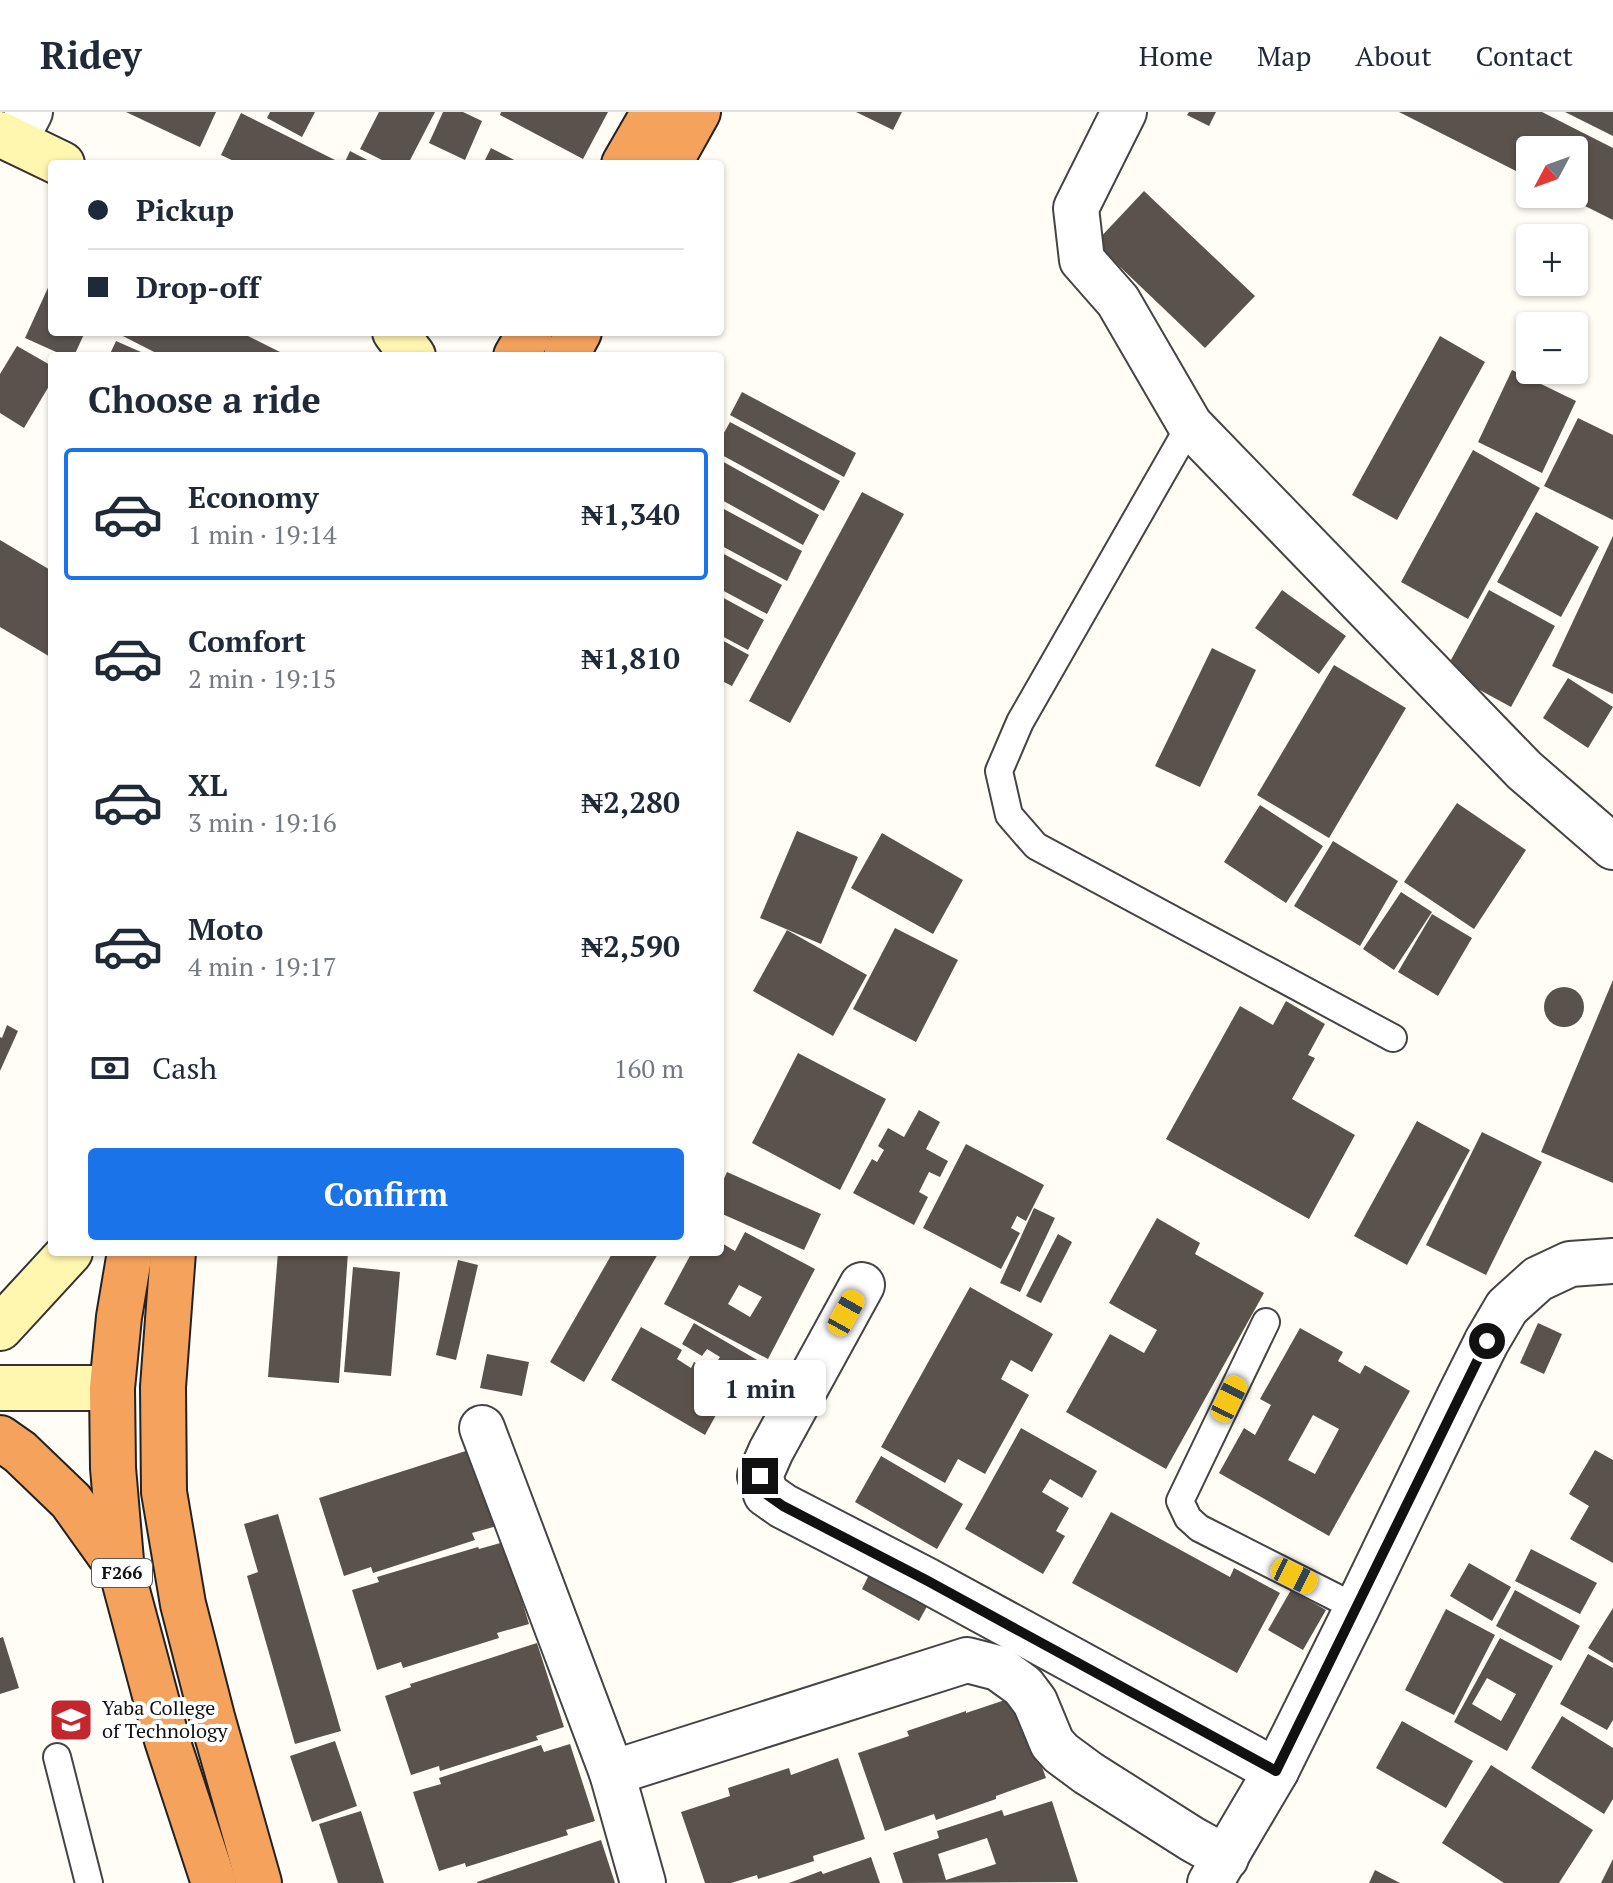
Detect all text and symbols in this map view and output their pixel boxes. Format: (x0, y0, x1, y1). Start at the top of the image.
text: Ridey (40, 30, 142, 80)
text: Home (1139, 37, 1213, 74)
text: Map (1257, 37, 1311, 74)
text: About (1355, 37, 1432, 74)
text: Contact (1476, 37, 1573, 74)
north arrow (1516, 136, 1588, 208)
map controls (1516, 136, 1588, 384)
text: Pickup (136, 190, 234, 230)
button: + (1516, 224, 1588, 296)
text: Drop-off (136, 267, 260, 307)
button: − (1516, 312, 1588, 384)
text: Choose a ride (88, 376, 321, 423)
text: Economy (188, 477, 319, 517)
icon: car (92, 478, 164, 550)
text: ₦1,340 (581, 494, 680, 534)
text: 1 min · 19:14 (188, 517, 337, 551)
text: Comfort (188, 621, 306, 661)
icon: car (92, 622, 164, 694)
text: ₦1,810 (581, 638, 680, 678)
text: 2 min · 19:15 (188, 661, 337, 695)
text: XL (188, 765, 227, 805)
icon: car (92, 766, 164, 838)
text: ₦2,280 (581, 782, 680, 822)
text: 3 min · 19:16 (188, 805, 337, 839)
text: Moto (188, 909, 263, 949)
icon: car (92, 910, 164, 982)
text: ₦2,590 (581, 926, 680, 966)
text: 4 min · 19:17 (188, 949, 337, 983)
icon: cash (88, 1046, 132, 1090)
text: Cash (152, 1048, 217, 1088)
text: 160 m (614, 1051, 684, 1085)
button: Confirm (88, 1148, 684, 1240)
car (824, 1286, 868, 1340)
route start (1469, 1323, 1505, 1359)
callout: 1 min (694, 1360, 826, 1416)
text: 1 min (724, 1371, 796, 1405)
car (1208, 1372, 1250, 1426)
route end (742, 1458, 778, 1494)
car (1267, 1555, 1321, 1597)
road number: F266 (92, 1559, 152, 1587)
place label: Yaba College of Technology (102, 1694, 229, 1744)
school or university icon: Yaba College of Technology (47, 1696, 95, 1744)

